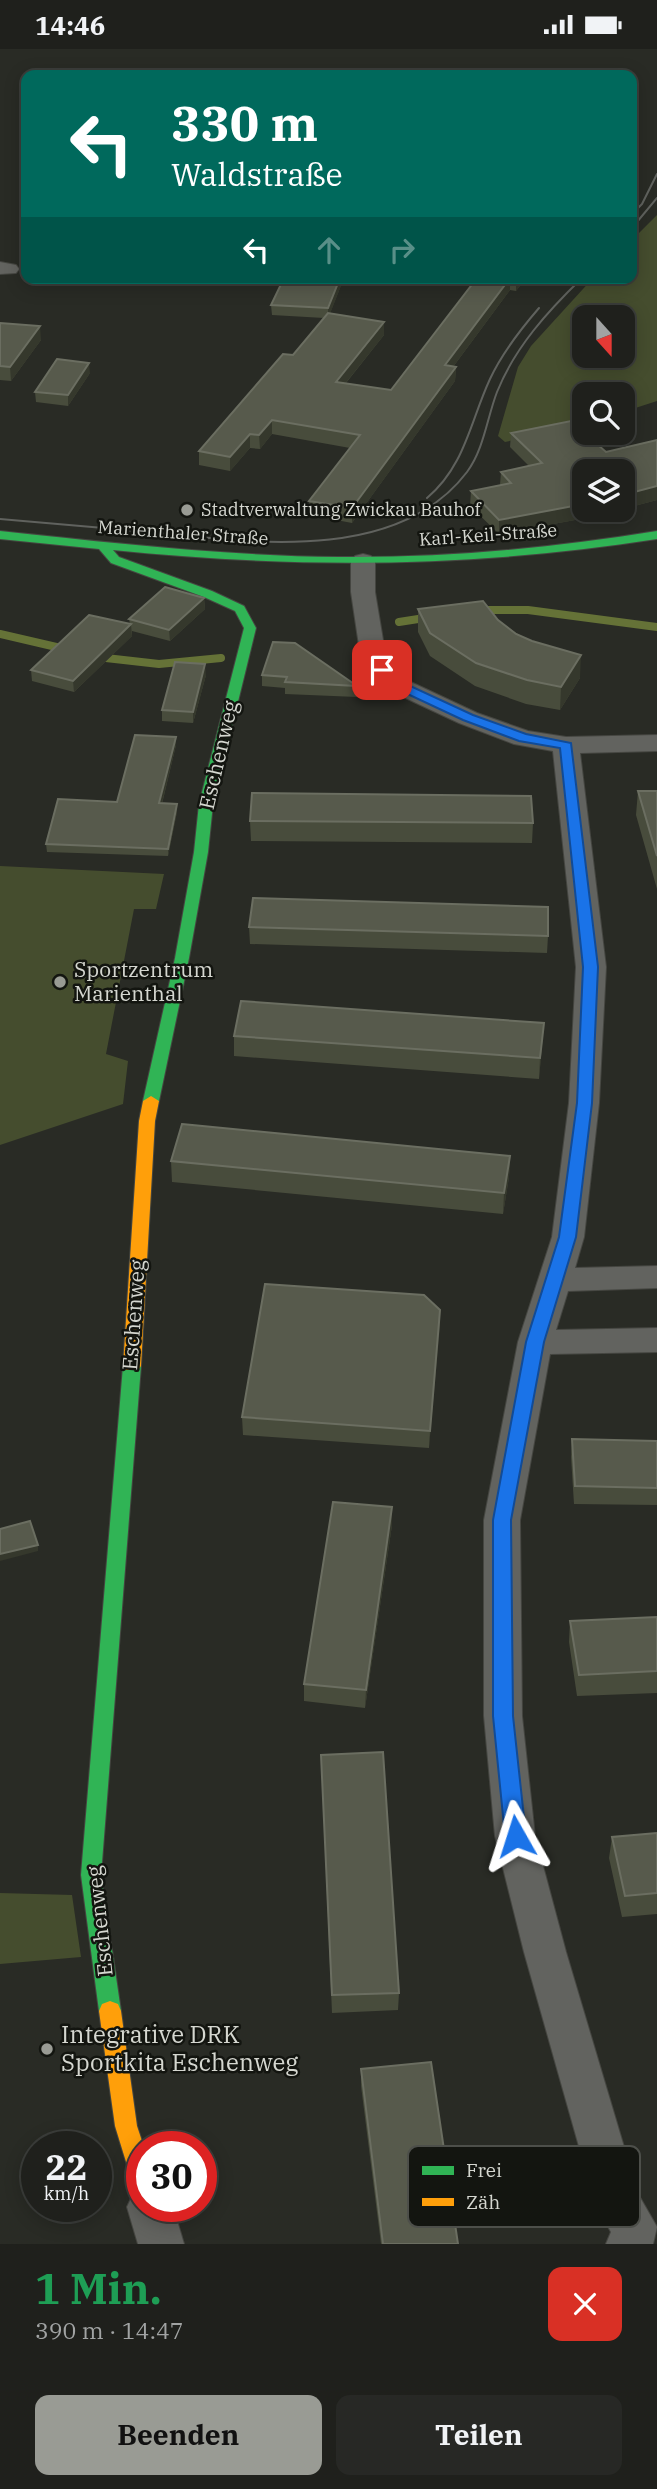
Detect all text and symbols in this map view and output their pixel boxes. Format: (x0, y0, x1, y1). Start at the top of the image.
text: 14:46 (35, 8, 105, 42)
text: 330 m (171, 91, 318, 154)
icon: left (56, 98, 147, 189)
text: Waldstraße (171, 153, 343, 195)
icon: left (237, 231, 275, 269)
icon: ahead (310, 231, 348, 269)
icon: right (383, 231, 421, 269)
north arrow (572, 305, 635, 367)
map controls (572, 305, 635, 522)
button: search (572, 382, 635, 445)
button: layers (572, 459, 635, 522)
place label: Stadtverwaltung Zwickau Bauhof (201, 498, 483, 521)
marker: Stadtverwaltung Zwickau Bauhof (179, 502, 195, 518)
street label: Marienthaler Straße (97, 515, 269, 550)
street label: Karl-Keil-Straße (418, 518, 558, 551)
pin (352, 640, 412, 700)
icon: arrive (363, 651, 401, 689)
street label: Eschenweg (192, 697, 244, 812)
place label: Sportzentrum Marienthal (74, 955, 213, 1007)
marker: Sportzentrum Marienthal (52, 974, 68, 990)
street label: Eschenweg (115, 1258, 151, 1371)
position arrow (479, 1799, 553, 1873)
street label: Eschenweg (79, 1864, 119, 1978)
place label: Integrative DRK Sportkita Eschenweg (61, 2018, 298, 2078)
marker: Integrative DRK Sportkita Eschenweg (39, 2041, 55, 2057)
speed limit sign: 30 (126, 2131, 217, 2222)
text: 22 (45, 2144, 88, 2190)
legend (408, 2146, 640, 2227)
text: Frei (466, 2158, 502, 2182)
text: km/h (44, 2182, 89, 2205)
text: Zäh (466, 2190, 500, 2214)
text: 1 Min. (35, 2261, 162, 2316)
button: close (548, 2267, 622, 2341)
text: 390 m · 14:47 (35, 2315, 184, 2345)
button: Beenden (35, 2395, 322, 2475)
button: Teilen (336, 2395, 622, 2475)

